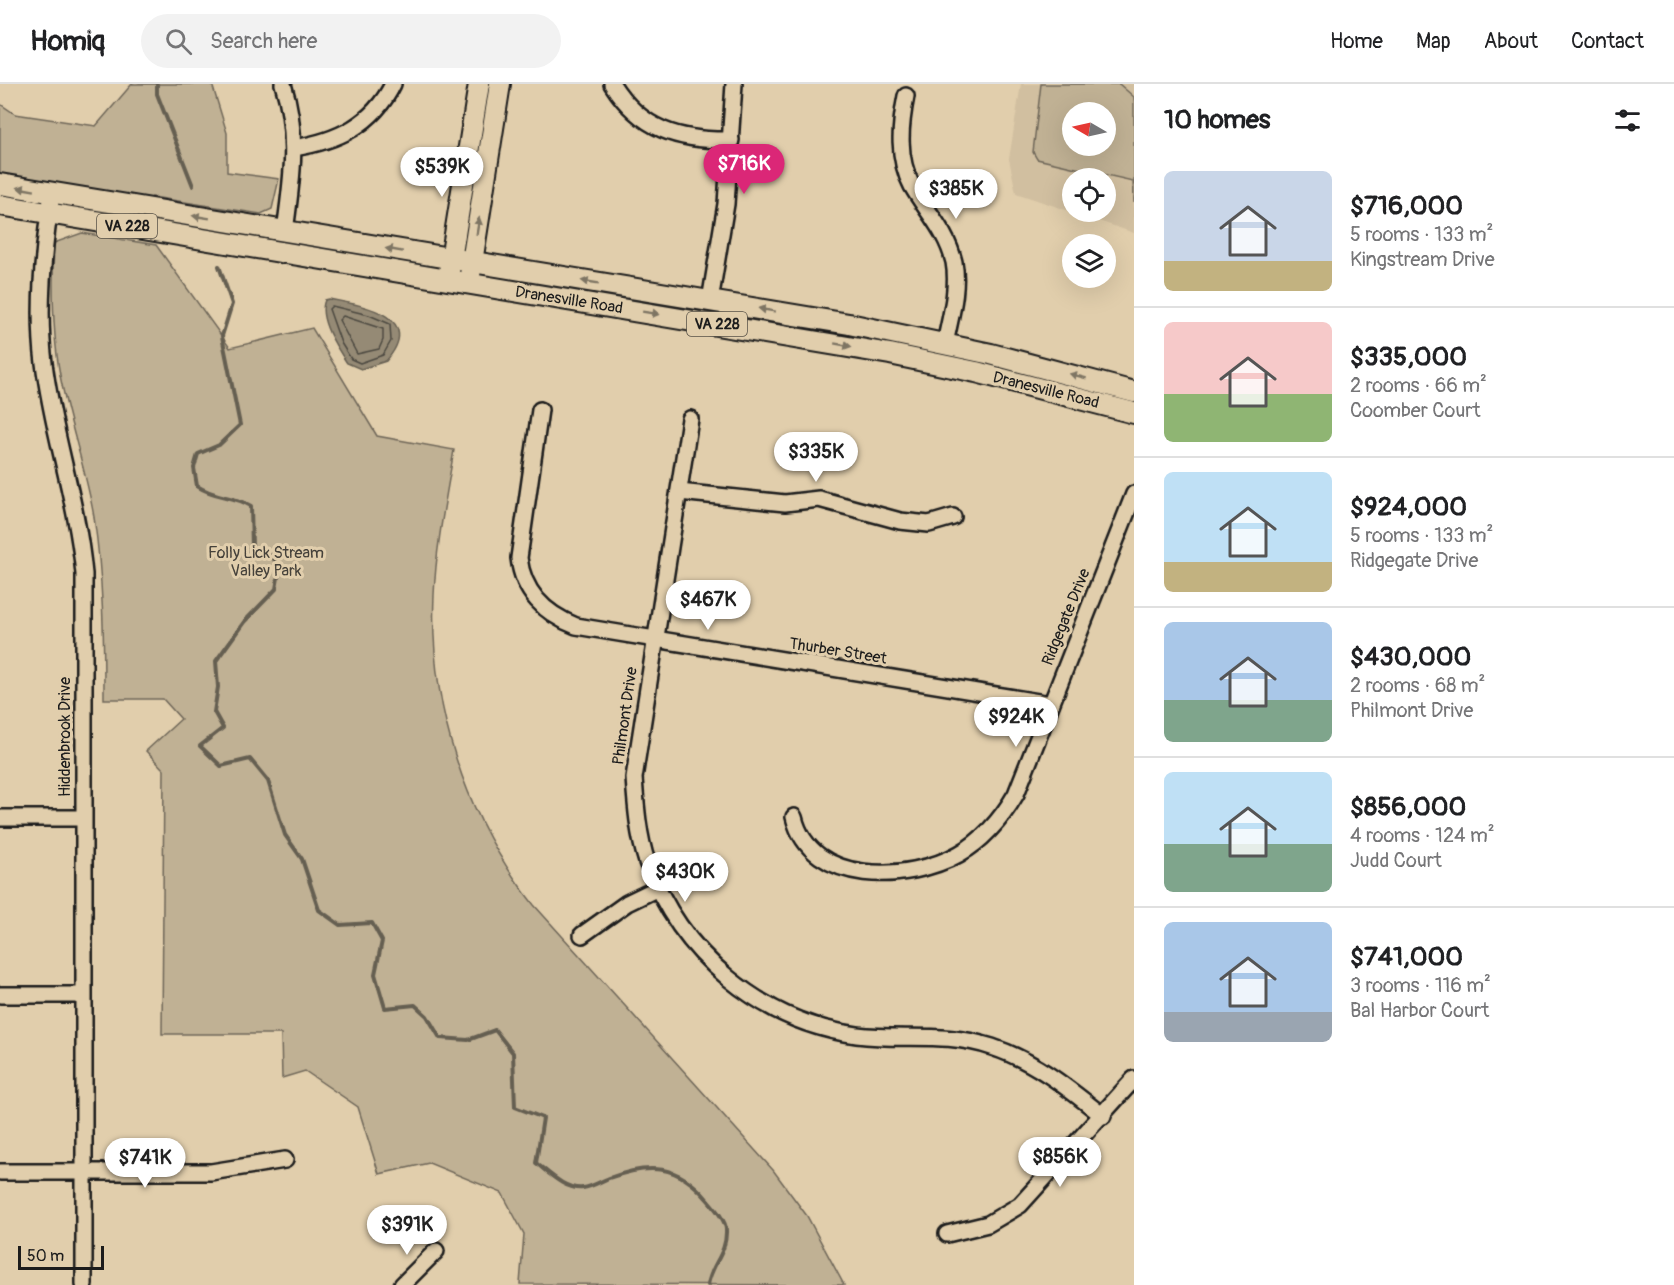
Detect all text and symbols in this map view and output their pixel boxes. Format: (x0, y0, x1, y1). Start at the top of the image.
search box (141, 14, 561, 68)
text: Homiq (30, 24, 105, 59)
icon: search (162, 25, 195, 58)
text: Search here (210, 27, 317, 55)
text: Home (1330, 28, 1383, 55)
text: Map (1416, 28, 1451, 55)
text: About (1484, 28, 1538, 55)
text: Contact (1571, 28, 1644, 55)
north arrow (1062, 102, 1116, 156)
map controls (1062, 102, 1116, 288)
text: 10 homes (1164, 104, 1270, 136)
icon: filters (1611, 104, 1644, 137)
pin: $716K (702, 144, 786, 195)
pin: $539K (400, 147, 484, 198)
text: $716K (718, 151, 770, 176)
text: $539K (414, 154, 470, 179)
button: locate (1062, 168, 1116, 222)
pin: $385K (914, 169, 998, 220)
text: $385K (929, 176, 983, 201)
one-way arrow (16, 184, 35, 193)
text: $716,000 (1350, 190, 1463, 222)
icon: home (1212, 195, 1284, 267)
one-way arrow (192, 213, 211, 222)
road number: VA 228 (97, 214, 157, 238)
one-way arrow (474, 216, 483, 235)
text: 5 rooms · 133 m² (1350, 222, 1493, 247)
button: layers (1062, 234, 1116, 288)
one-way arrow (384, 245, 403, 254)
text: Kingstream Drive (1350, 247, 1495, 272)
one-way arrow (580, 277, 599, 286)
street label: Dranesville Road (514, 282, 624, 318)
one-way arrow (757, 306, 776, 315)
one-way arrow (641, 309, 660, 318)
road number: VA 228 (687, 312, 747, 336)
one-way arrow (834, 341, 853, 350)
text: $335,000 (1350, 341, 1467, 373)
icon: home (1212, 346, 1284, 418)
street label: Dranesville Road (991, 367, 1101, 413)
one-way arrow (1068, 371, 1086, 380)
text: 2 rooms · 66 m² (1350, 373, 1487, 398)
text: Coomber Court (1350, 398, 1480, 423)
pin: $335K (774, 432, 858, 483)
text: $335K (788, 439, 844, 464)
text: $924,000 (1350, 491, 1467, 523)
icon: home (1212, 496, 1284, 568)
text: 5 rooms · 133 m² (1350, 523, 1493, 548)
park label: Folly Lick Stream Valley Park (208, 543, 324, 581)
text: Ridgegate Drive (1350, 548, 1478, 573)
street label: Ridgegate Drive (1037, 566, 1095, 668)
pin: $467K (666, 580, 750, 631)
text: $467K (680, 587, 736, 612)
street label: Thurber Street (788, 633, 889, 669)
text: $430,000 (1350, 641, 1471, 673)
icon: home (1212, 646, 1284, 718)
street label: Philmont Drive (608, 666, 642, 766)
text: 2 rooms · 68 m² (1350, 673, 1485, 698)
street label: Hiddenbrook Drive (55, 677, 75, 797)
pin: $924K (974, 697, 1058, 748)
text: Philmont Drive (1350, 698, 1473, 723)
text: $924K (988, 704, 1044, 729)
text: $856,000 (1350, 791, 1466, 823)
icon: home (1212, 796, 1284, 868)
text: 4 rooms · 124 m² (1350, 823, 1495, 848)
text: Judd Court (1350, 848, 1442, 873)
pin: $430K (643, 852, 727, 903)
text: $430K (655, 859, 715, 884)
text: $741,000 (1350, 941, 1463, 973)
icon: home (1212, 946, 1284, 1018)
text: 3 rooms · 116 m² (1350, 973, 1491, 998)
text: Bal Harbor Court (1350, 998, 1489, 1023)
pin: $856K (1018, 1137, 1102, 1188)
pin: $741K (103, 1138, 187, 1189)
text: $856K (1032, 1144, 1088, 1169)
text: $741K (119, 1145, 171, 1170)
pin: $391K (365, 1205, 449, 1256)
text: $391K (381, 1212, 433, 1237)
scale bar (18, 1243, 104, 1270)
text: 50 m (27, 1246, 64, 1266)

